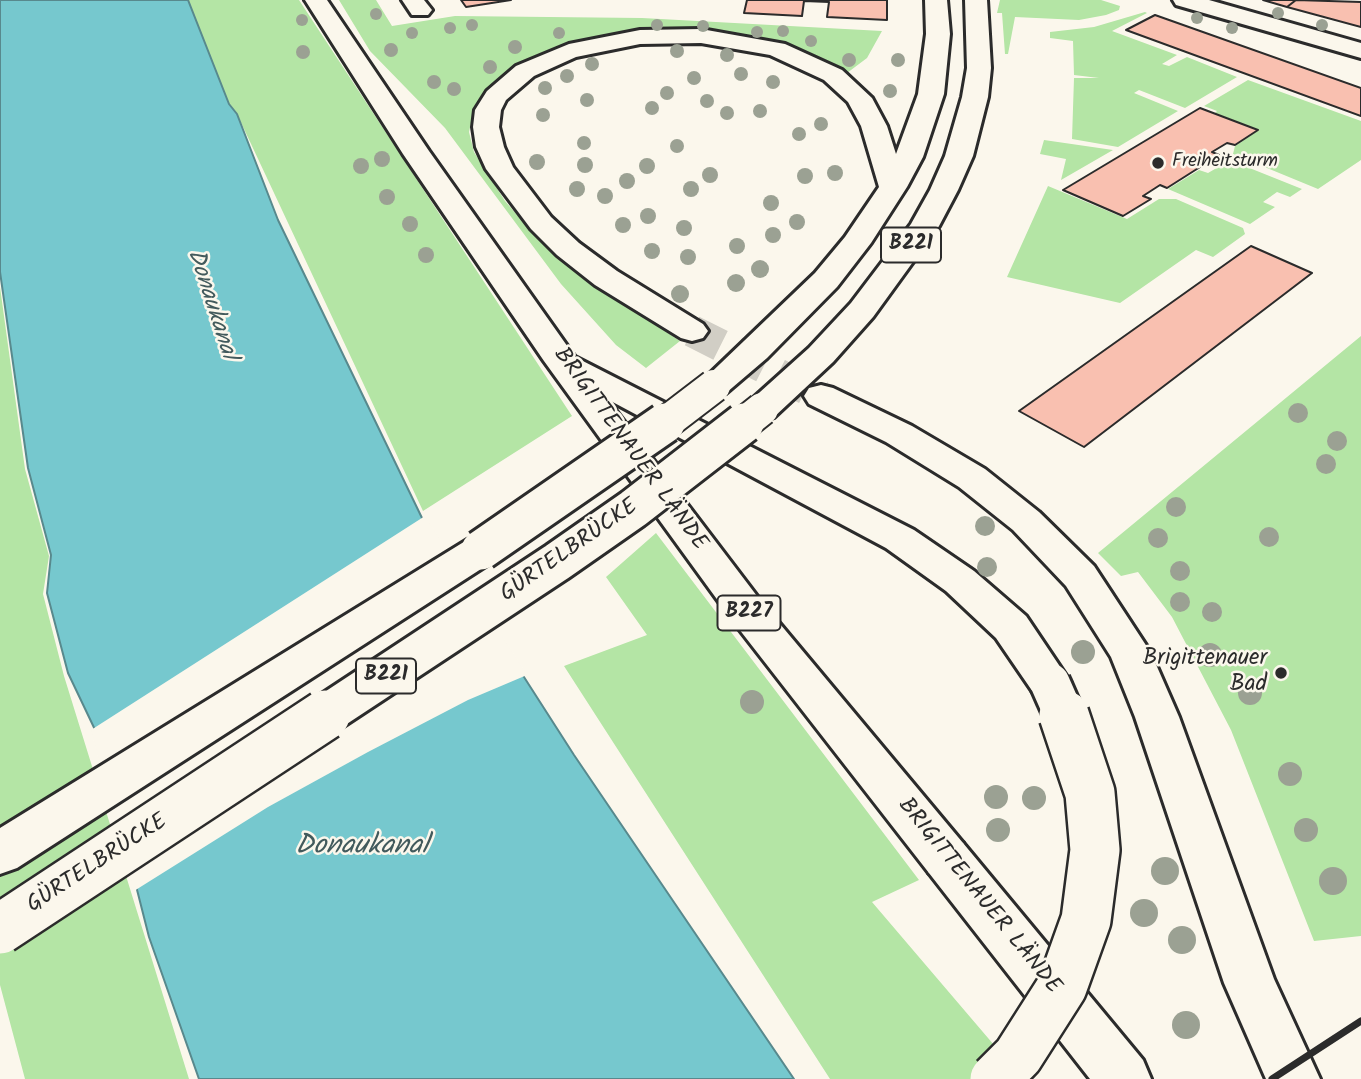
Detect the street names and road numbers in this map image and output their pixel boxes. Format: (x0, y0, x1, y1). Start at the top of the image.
road number: B221 (881, 228, 941, 262)
street label: BRIGITTENAUER LÄNDE (546, 343, 712, 557)
street label: GÜRTELBRÜCKE (496, 494, 644, 610)
road number: B227 (718, 596, 780, 630)
road number: B221 (356, 658, 416, 694)
street label: BRIGITTENAUER LÄNDE (890, 793, 1066, 1001)
street label: GÜRTELBRÜCKE (23, 809, 173, 921)

